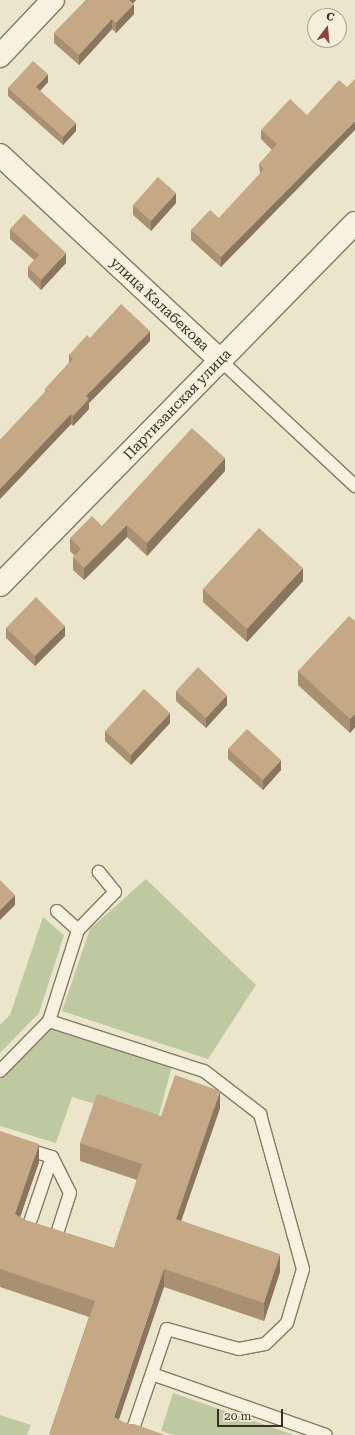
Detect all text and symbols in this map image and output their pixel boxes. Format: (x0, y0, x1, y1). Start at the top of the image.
north arrow (307, 8, 347, 48)
text: С (325, 10, 336, 24)
street label: улица Калабекова (107, 254, 213, 354)
street label: Партизанская улица (120, 345, 234, 463)
scale bar (219, 1401, 285, 1427)
text: 20 m (224, 1409, 251, 1423)

